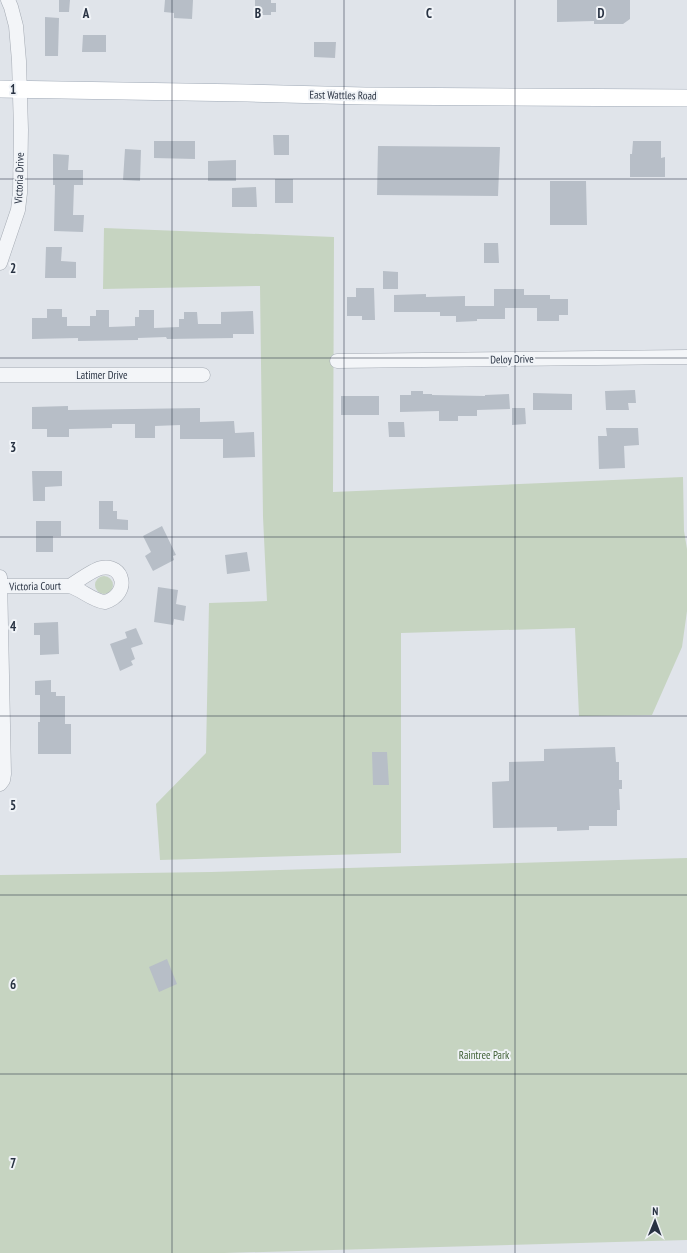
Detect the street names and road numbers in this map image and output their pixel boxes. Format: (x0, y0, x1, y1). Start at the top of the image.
street label: East Wattles Road (309, 87, 377, 103)
street label: Victoria Drive (11, 152, 27, 205)
street label: Deloy Drive (490, 352, 534, 366)
street label: Latimer Drive (76, 368, 128, 382)
street label: Victoria Court (8, 579, 61, 593)

